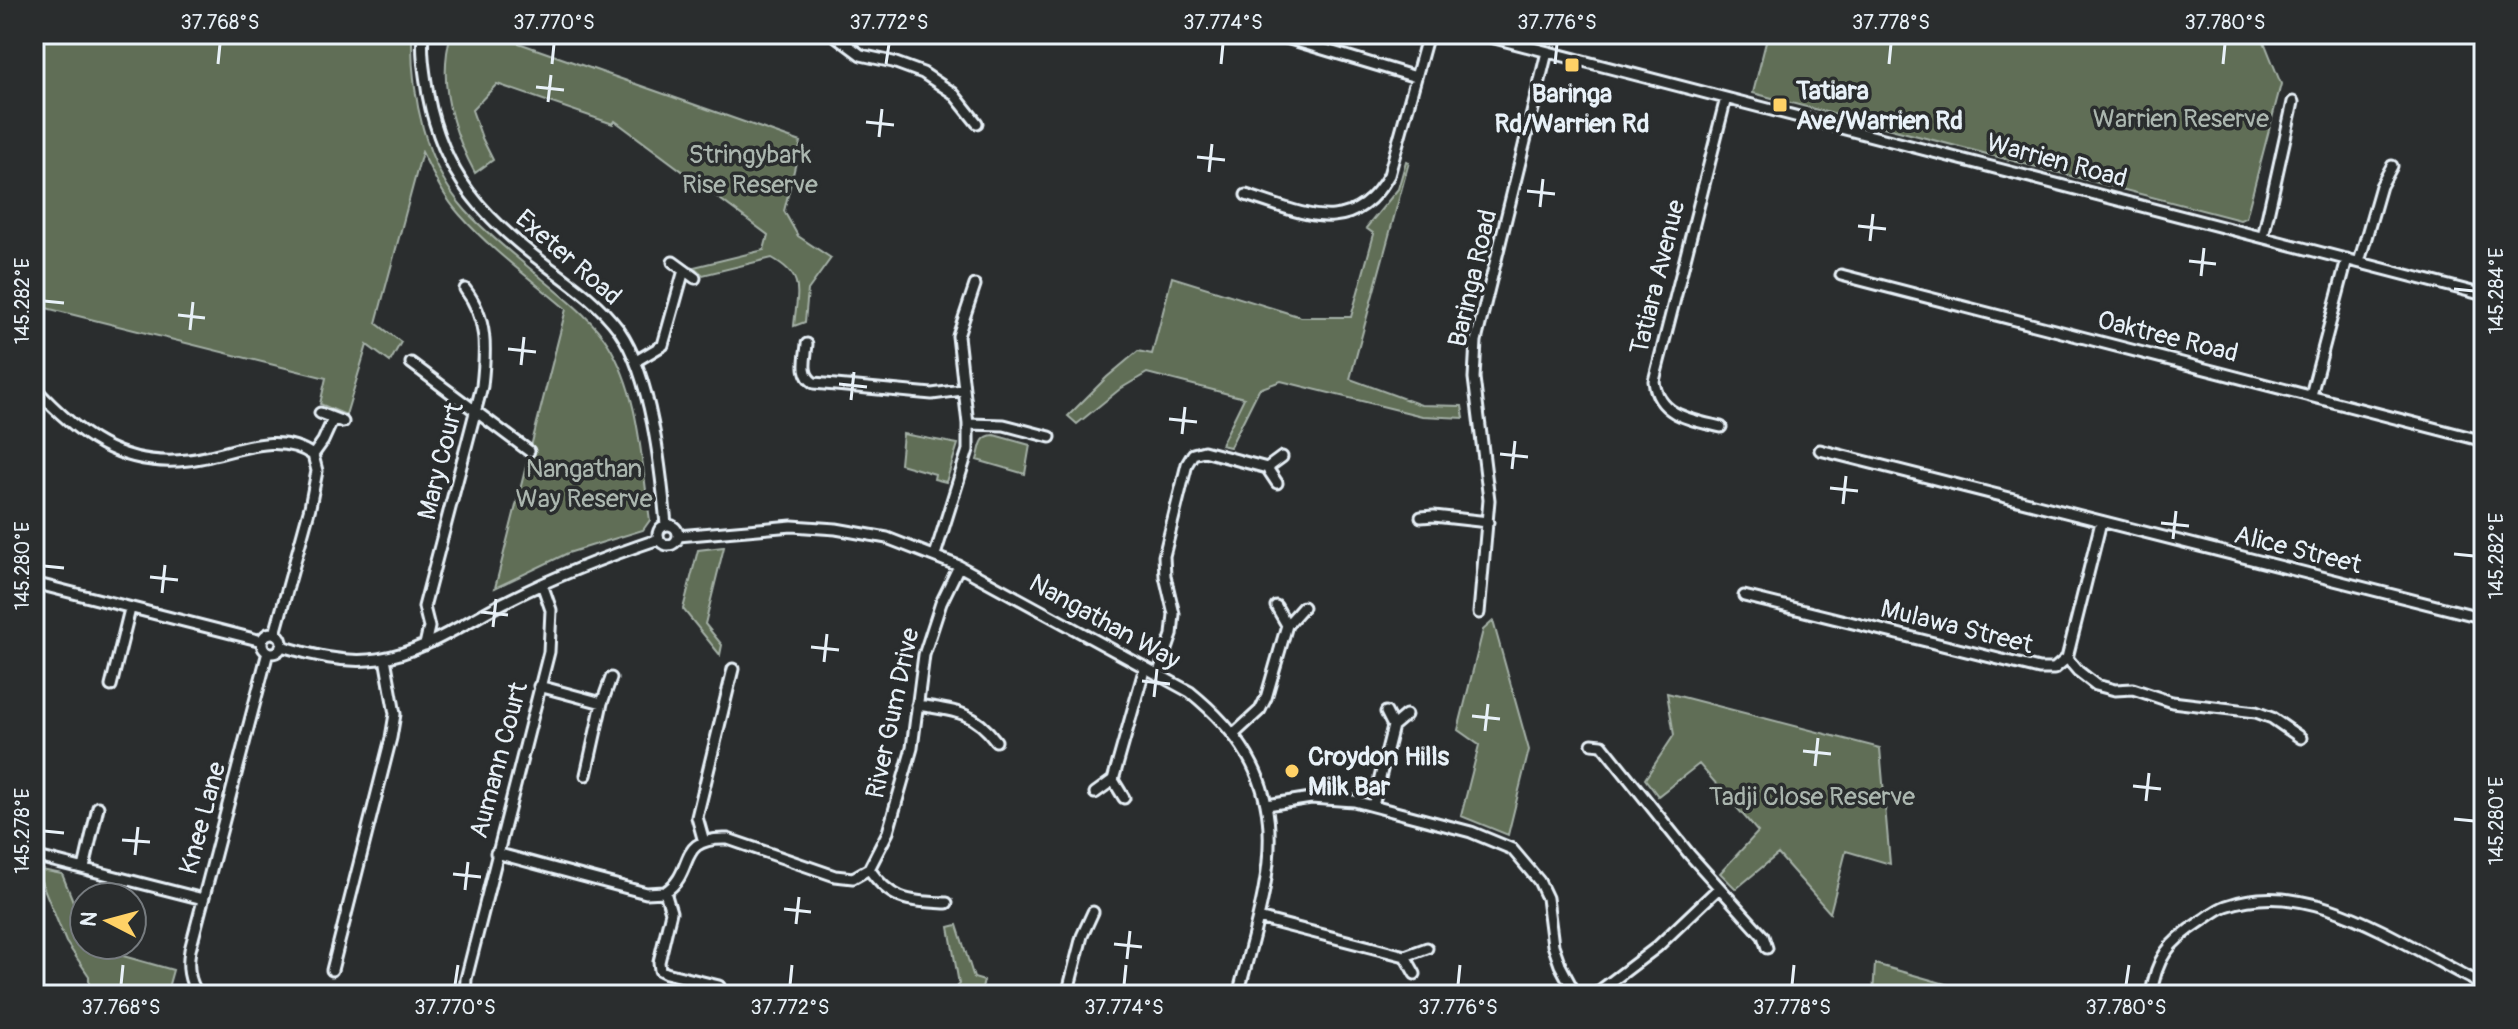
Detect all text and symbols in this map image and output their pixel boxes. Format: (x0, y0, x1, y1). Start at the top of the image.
text: 37.768°S (181, 10, 259, 35)
text: 37.770°S (513, 10, 595, 35)
text: 37.772°S (850, 10, 928, 35)
text: 37.774°S (1183, 10, 1263, 35)
text: 37.776°S (1517, 10, 1597, 35)
text: 37.778°S (1852, 10, 1930, 35)
text: 37.780°S (2185, 10, 2265, 35)
marker: Baringa Rd/Warrien Rd (1563, 56, 1581, 74)
place label: Tatiara Ave/Warrien Rd (1795, 75, 1963, 137)
place label: Baringa Rd/Warrien Rd (1494, 78, 1650, 140)
marker: Tatiara Ave/Warrien Rd (1771, 96, 1789, 114)
park label: Warrien Reserve (2093, 103, 2269, 135)
street label: Warrien Road (1983, 127, 2130, 195)
park label: Stringybark Rise Reserve (682, 139, 818, 201)
street label: Tatiara Avenue (1623, 196, 1693, 358)
street label: Exeter Road (509, 203, 628, 313)
street label: Baringa Road (1442, 206, 1504, 350)
text: 145.284°E (2484, 248, 2509, 334)
text: 145.282°E (10, 258, 35, 344)
street label: Oaktree Road (2094, 304, 2241, 370)
street label: Mary Court (411, 399, 471, 523)
park label: Nangathan Way Reserve (515, 453, 653, 515)
text: 145.282°E (2484, 513, 2509, 599)
street label: Alice Street (2231, 519, 2365, 581)
text: 145.280°E (10, 522, 35, 610)
street label: Nangathan Way (1023, 567, 1186, 677)
street label: Mulawa Street (1877, 593, 2037, 661)
street label: River Gum Drive (859, 625, 927, 801)
street label: Aumann Court (463, 678, 535, 842)
place label: Croydon Hills Milk Bar (1308, 741, 1450, 803)
street label: Knee Lane (173, 758, 233, 878)
marker: Croydon Hills Milk Bar (1283, 762, 1301, 780)
text: 145.280°E (2484, 777, 2509, 865)
park label: Tadji Close Reserve (1709, 781, 1915, 813)
text: 145.278°E (10, 788, 35, 874)
north arrow (68, 881, 148, 961)
text: N (74, 910, 104, 928)
text: 37.768°S (82, 995, 160, 1020)
text: 37.770°S (414, 995, 496, 1020)
text: 37.772°S (751, 995, 829, 1020)
text: 37.774°S (1084, 995, 1164, 1020)
text: 37.776°S (1418, 995, 1498, 1020)
text: 37.778°S (1753, 995, 1831, 1020)
text: 37.780°S (2086, 995, 2166, 1020)

